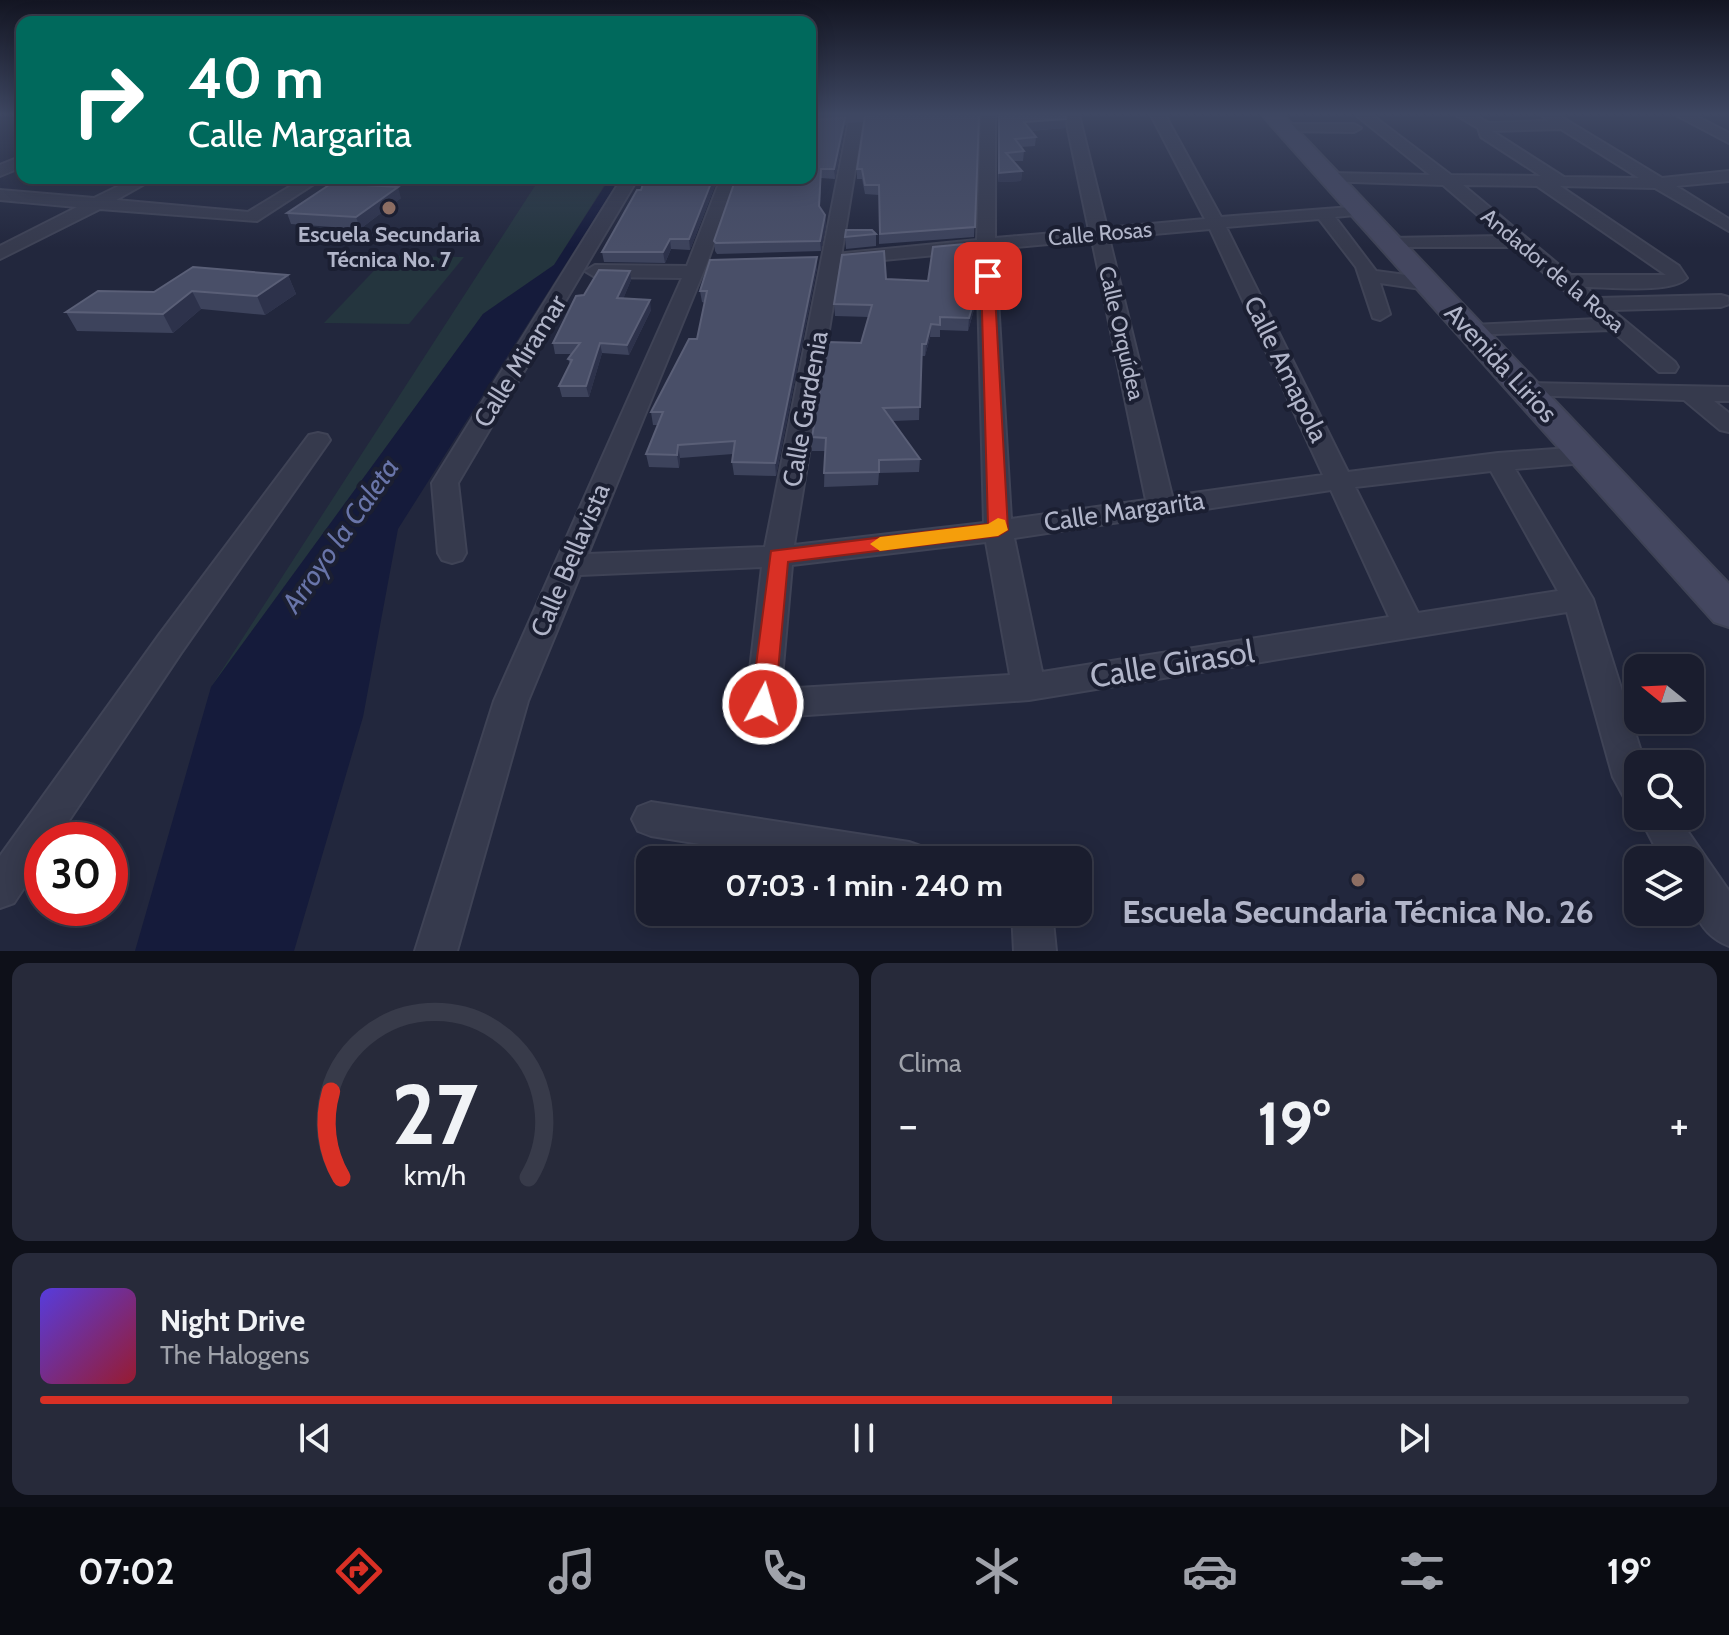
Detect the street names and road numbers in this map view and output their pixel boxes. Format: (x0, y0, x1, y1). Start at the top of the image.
street label: Andador de la Rosa (1476, 203, 1630, 338)
street label: Calle Rosas (1047, 216, 1153, 251)
street label: Calle Orquídea (1093, 264, 1150, 403)
street label: Calle Miramar (467, 288, 574, 433)
street label: Calle Amapola (1237, 291, 1335, 448)
street label: Avenida Lirios (1438, 297, 1564, 429)
street label: Calle Gardenia (776, 328, 835, 490)
street label: Calle Bellavista (523, 478, 617, 641)
street label: Calle Margarita (1042, 484, 1207, 538)
street label: Calle Girasol (1087, 631, 1257, 696)

